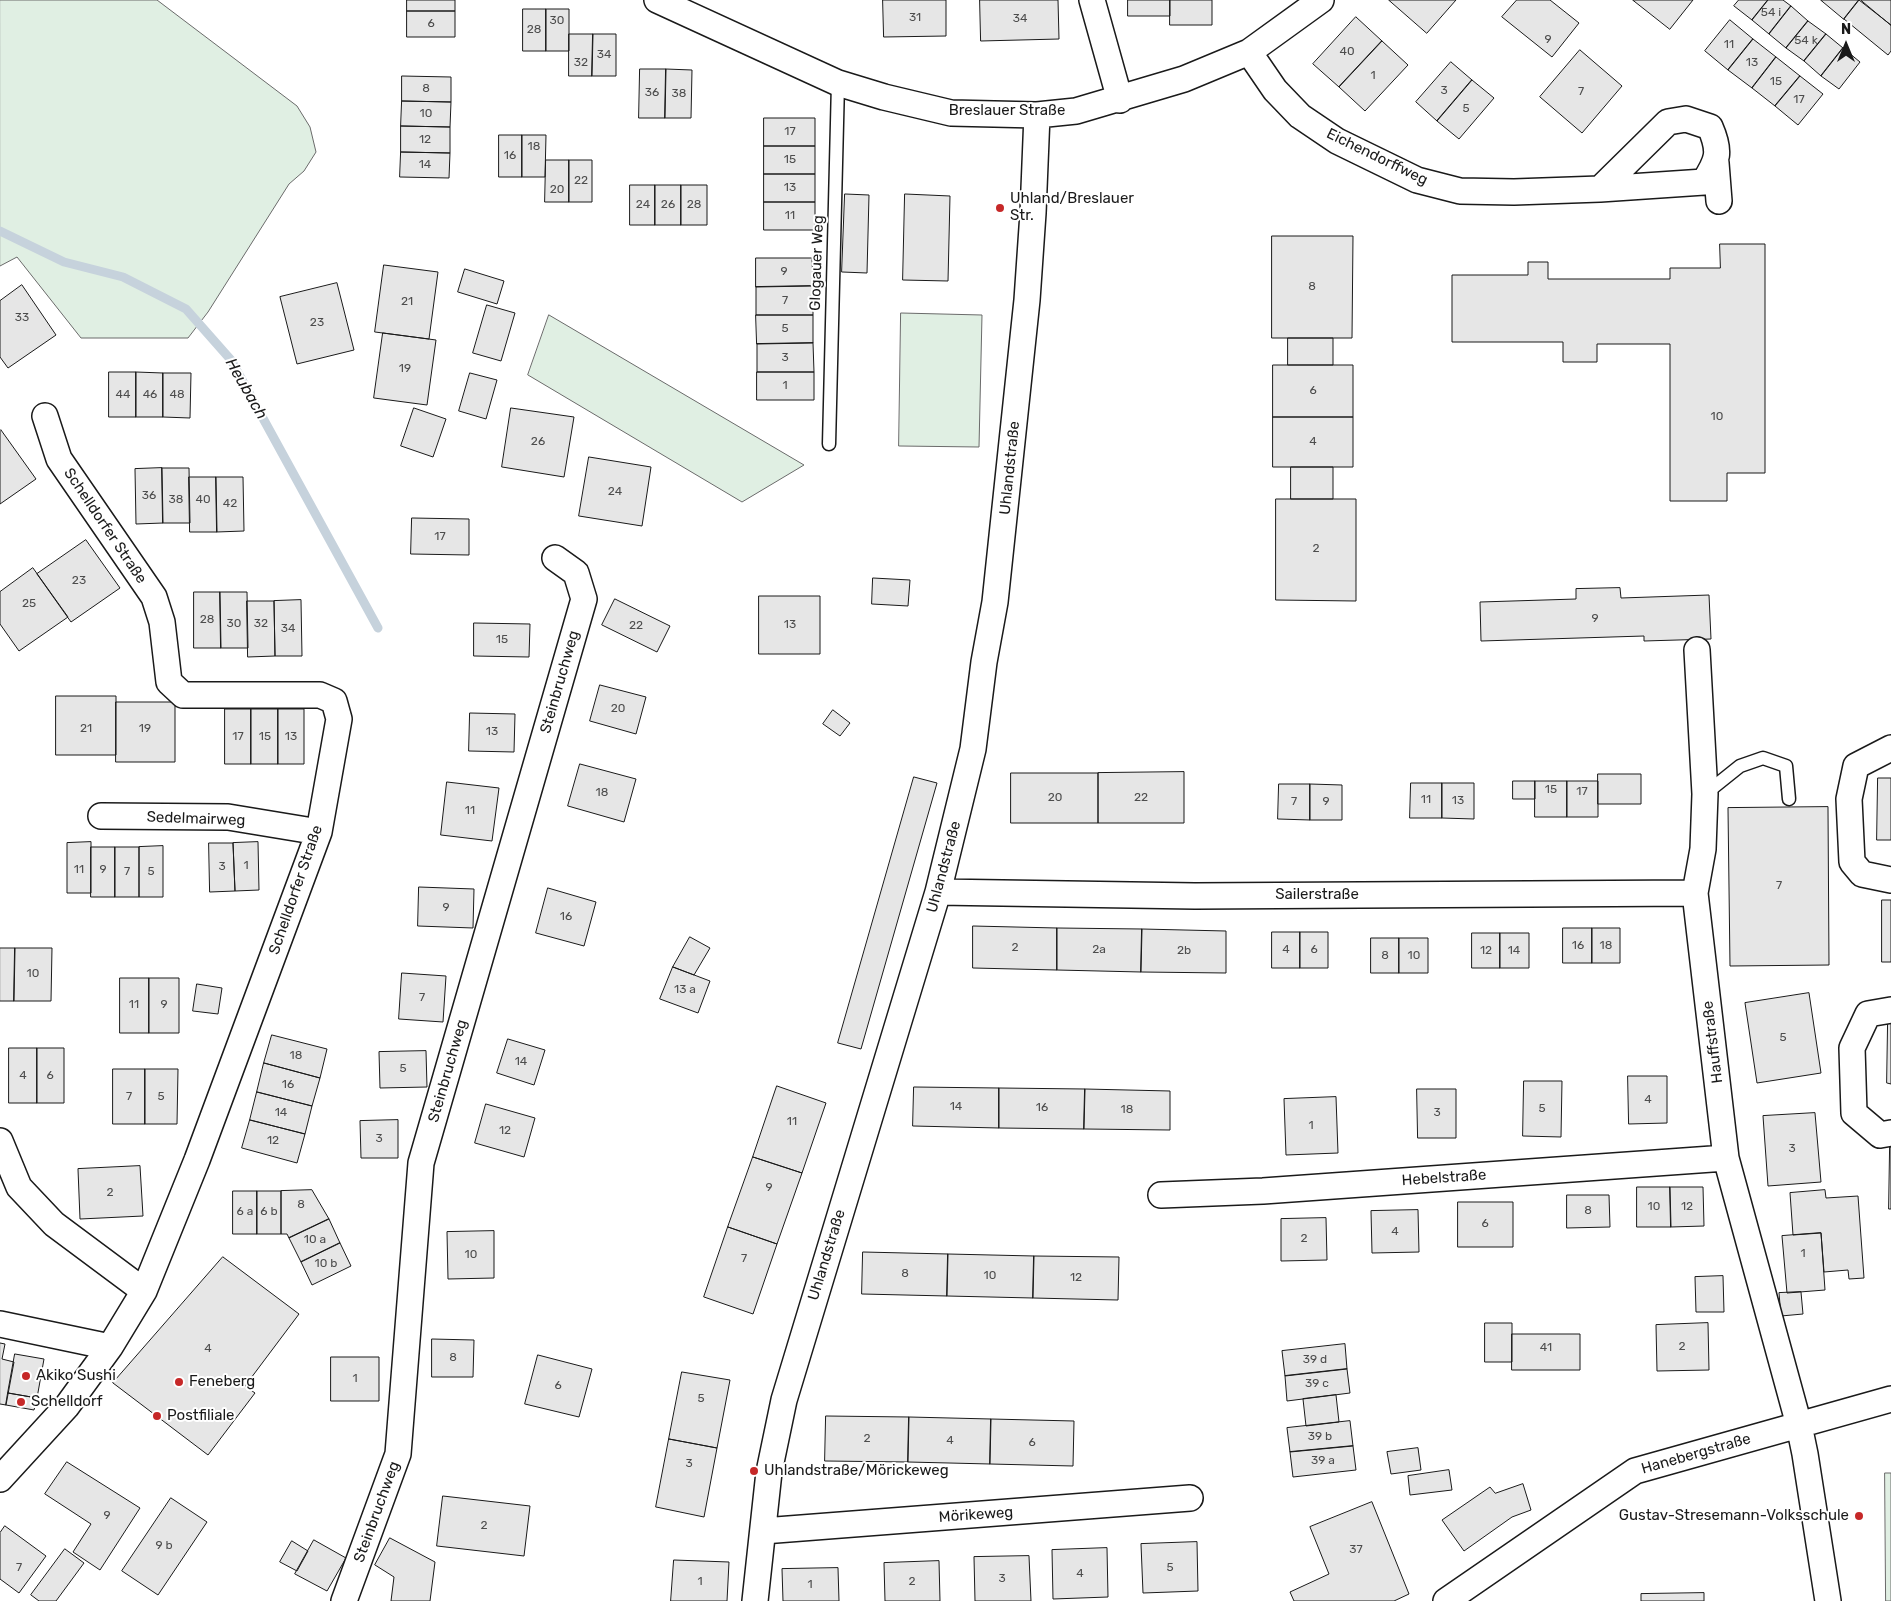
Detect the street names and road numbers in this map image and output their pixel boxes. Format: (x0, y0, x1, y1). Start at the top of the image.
street label: Breslauer Straße (949, 102, 1065, 120)
street label: Eichendorffweg (1323, 125, 1431, 189)
street label: Glogauer Weg (806, 215, 828, 311)
street label: Uhlandstraße (996, 420, 1024, 516)
street label: Schelldorfer Straße (60, 465, 150, 587)
street label: Steinbruchweg (537, 628, 583, 736)
street label: Sedelmairweg (146, 808, 246, 830)
street label: Uhlandstraße (923, 819, 965, 915)
street label: Schelldorfer Straße (265, 823, 327, 957)
street label: Sailerstraße (1275, 886, 1359, 904)
street label: Hauffstraße (1699, 1000, 1727, 1084)
street label: Steinbruchweg (425, 1017, 471, 1125)
street label: Hebelstraße (1401, 1166, 1487, 1190)
street label: Uhlandstraße (805, 1207, 849, 1303)
street label: Hanebergstraße (1639, 1430, 1753, 1478)
street label: Steinbruchweg (350, 1459, 404, 1565)
street label: Mörikeweg (938, 1503, 1014, 1527)

